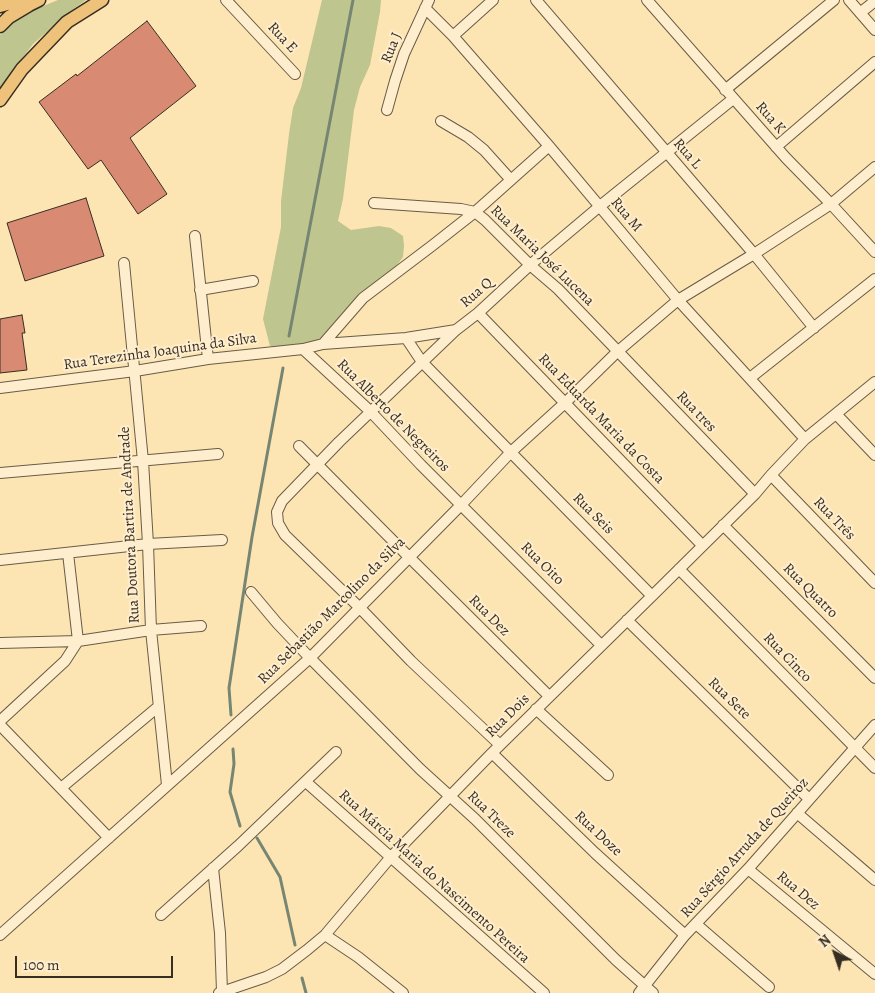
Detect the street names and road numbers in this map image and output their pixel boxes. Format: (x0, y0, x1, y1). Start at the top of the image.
street label: Rua E (263, 19, 301, 57)
street label: Rua J (378, 30, 406, 66)
street label: Rua K (751, 98, 789, 138)
street label: Rua L (669, 135, 705, 173)
street label: Rua M (606, 194, 646, 236)
street label: Rua Maria José Lucena (486, 202, 598, 310)
street label: Rua Q (457, 274, 497, 312)
street label: Rua Terezinha Joaquina da Silva (62, 330, 258, 374)
street label: Rua Eduarda Maria da Costa (534, 350, 668, 488)
street label: Rua Alberto de Negreiros (333, 356, 453, 476)
street label: Rua tres (672, 388, 720, 436)
street label: Rua Doutora Bartira de Andrade (116, 426, 144, 624)
street label: Rua Seis (568, 489, 618, 539)
street label: Rua Três (809, 494, 859, 544)
street label: Rua Sebastião Marcolino da Silva (255, 534, 409, 688)
street label: Rua Oito (517, 539, 567, 589)
street label: Rua Quatro (779, 560, 841, 622)
street label: Rua Dez (465, 592, 513, 640)
street label: Rua Cinco (759, 629, 815, 687)
street label: Rua Sete (704, 674, 754, 724)
street label: Rua Dois (482, 690, 534, 742)
street label: Rua Sérgio Arruda de Queiroz (677, 774, 813, 922)
street label: Rua Márcia Maria do Nascimento Pereira (335, 786, 533, 968)
street label: Rua Treze (463, 788, 519, 842)
street label: Rua Doze (570, 807, 626, 861)
street label: Rua Dez (773, 868, 823, 914)

